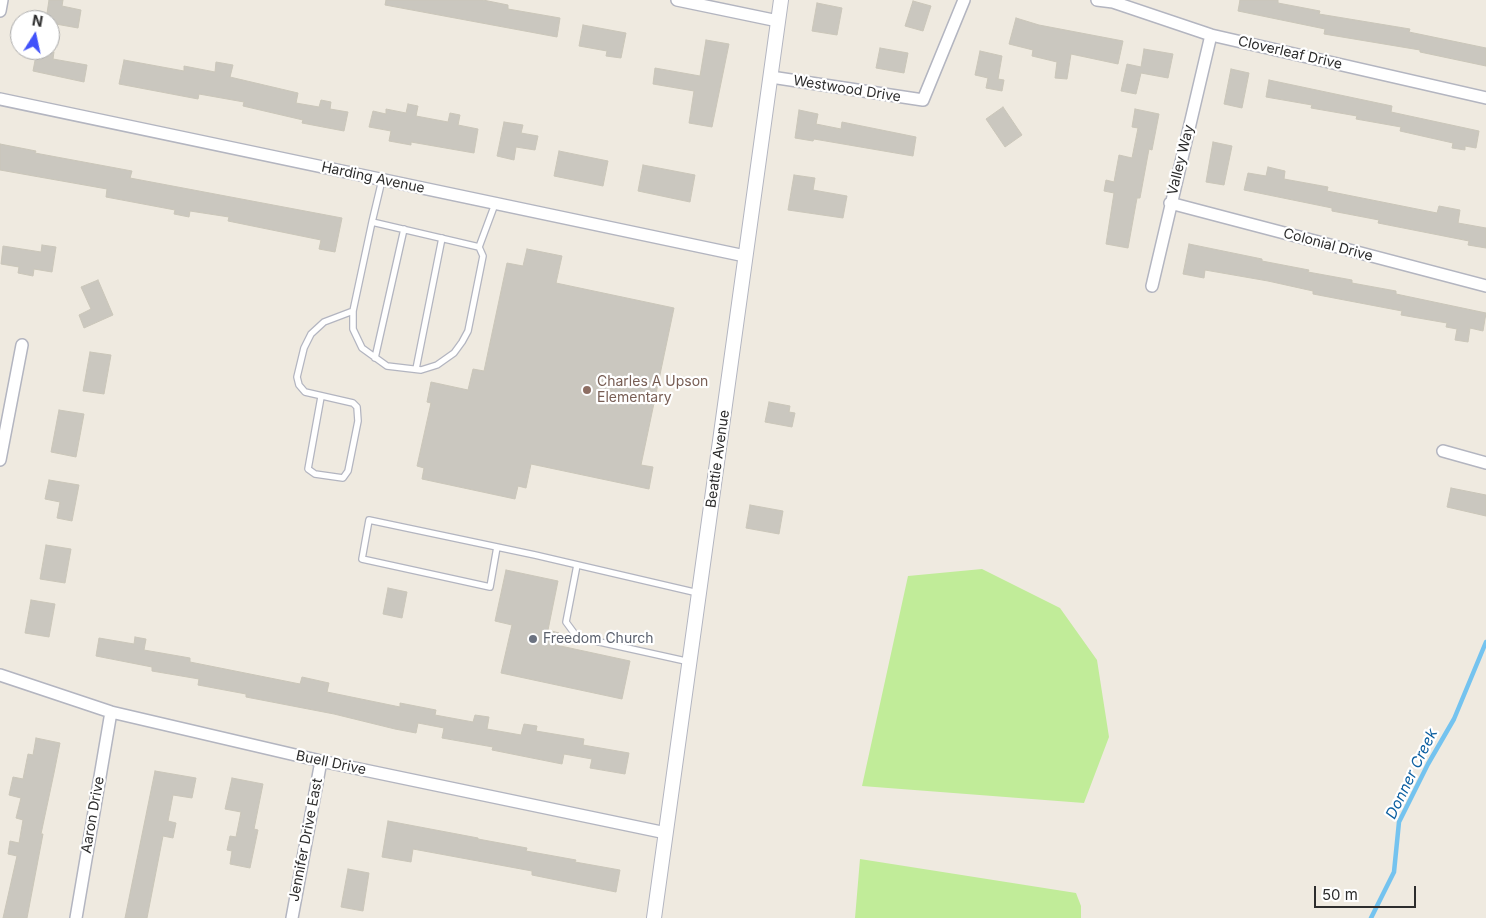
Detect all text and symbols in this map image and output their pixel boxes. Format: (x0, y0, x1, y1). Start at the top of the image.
north arrow (10, 10, 60, 60)
text: N (31, 11, 44, 30)
street label: Cloverleaf Drive (1236, 33, 1344, 73)
street label: Westwood Drive (792, 72, 902, 106)
street label: Valley Way (1164, 123, 1198, 197)
street label: Harding Avenue (320, 159, 426, 197)
street label: Colonial Drive (1281, 225, 1375, 265)
place label: Charles A Upson Elementary (597, 374, 708, 407)
marker: Charles A Upson Elementary (581, 384, 593, 396)
street label: Beattie Avenue (703, 409, 733, 509)
place label: Freedom Church (543, 631, 653, 647)
marker: Freedom Church (527, 633, 539, 645)
water label: Donner Creek (1382, 726, 1442, 822)
street label: Buell Drive (295, 747, 367, 779)
street label: Aaron Drive (78, 775, 108, 855)
street label: Jennifer Drive East (286, 777, 326, 903)
scale bar (1316, 876, 1418, 908)
text: 50 m (1322, 885, 1358, 904)

